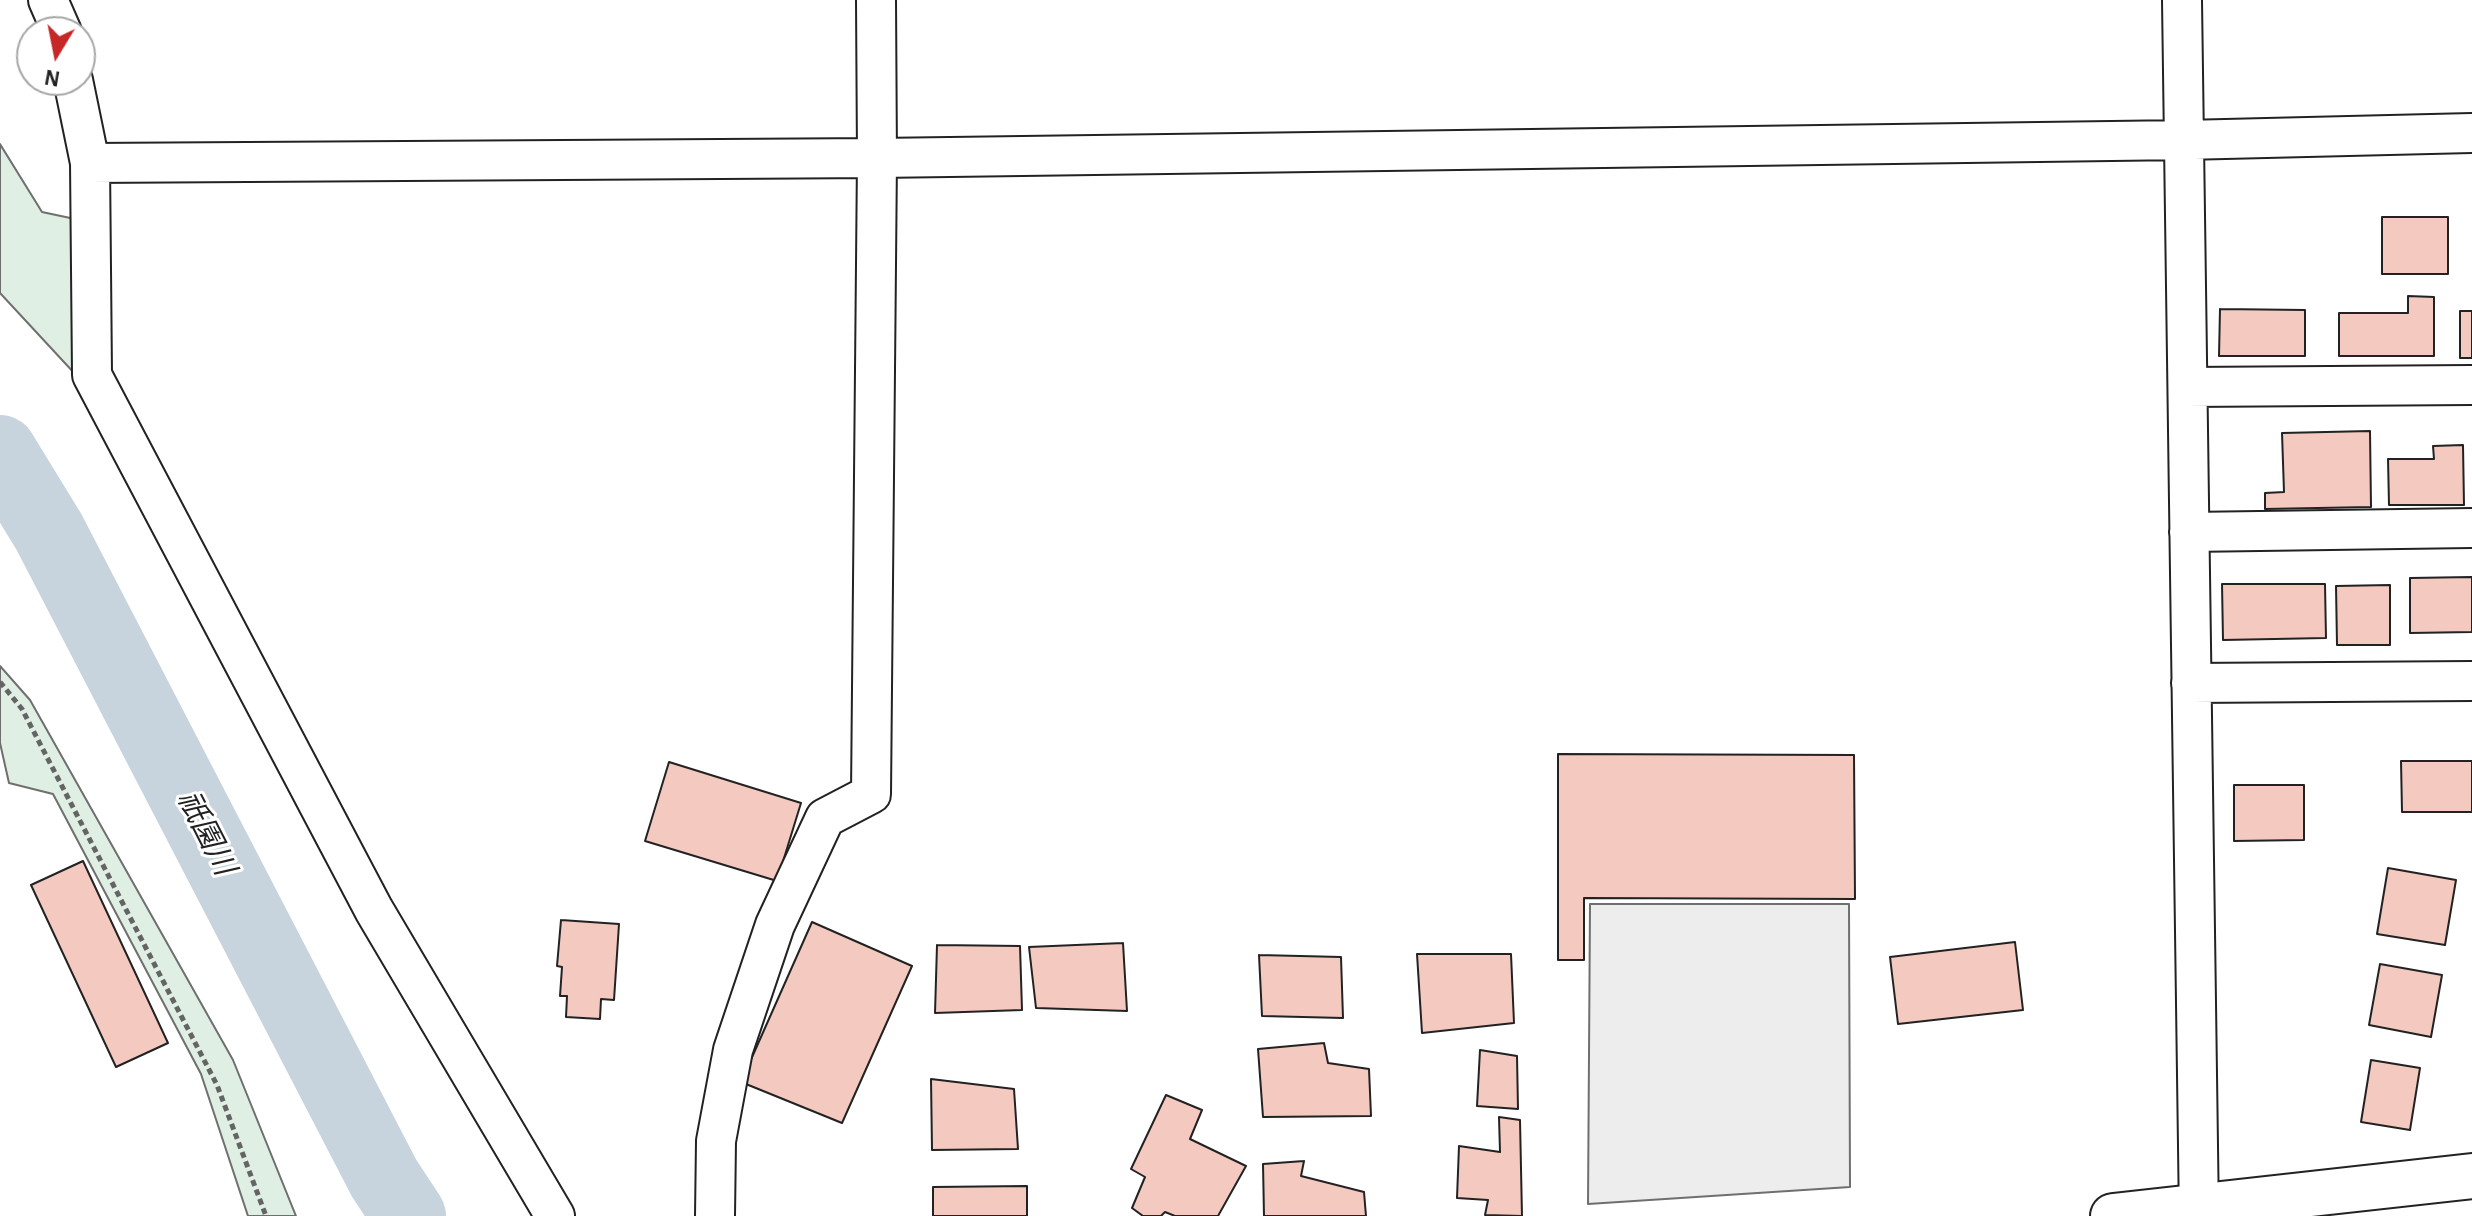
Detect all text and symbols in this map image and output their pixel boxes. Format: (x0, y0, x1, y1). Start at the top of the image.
north arrow (16, 16, 96, 96)
text: N (43, 66, 62, 90)
water label: 祇園川 (170, 785, 242, 881)

